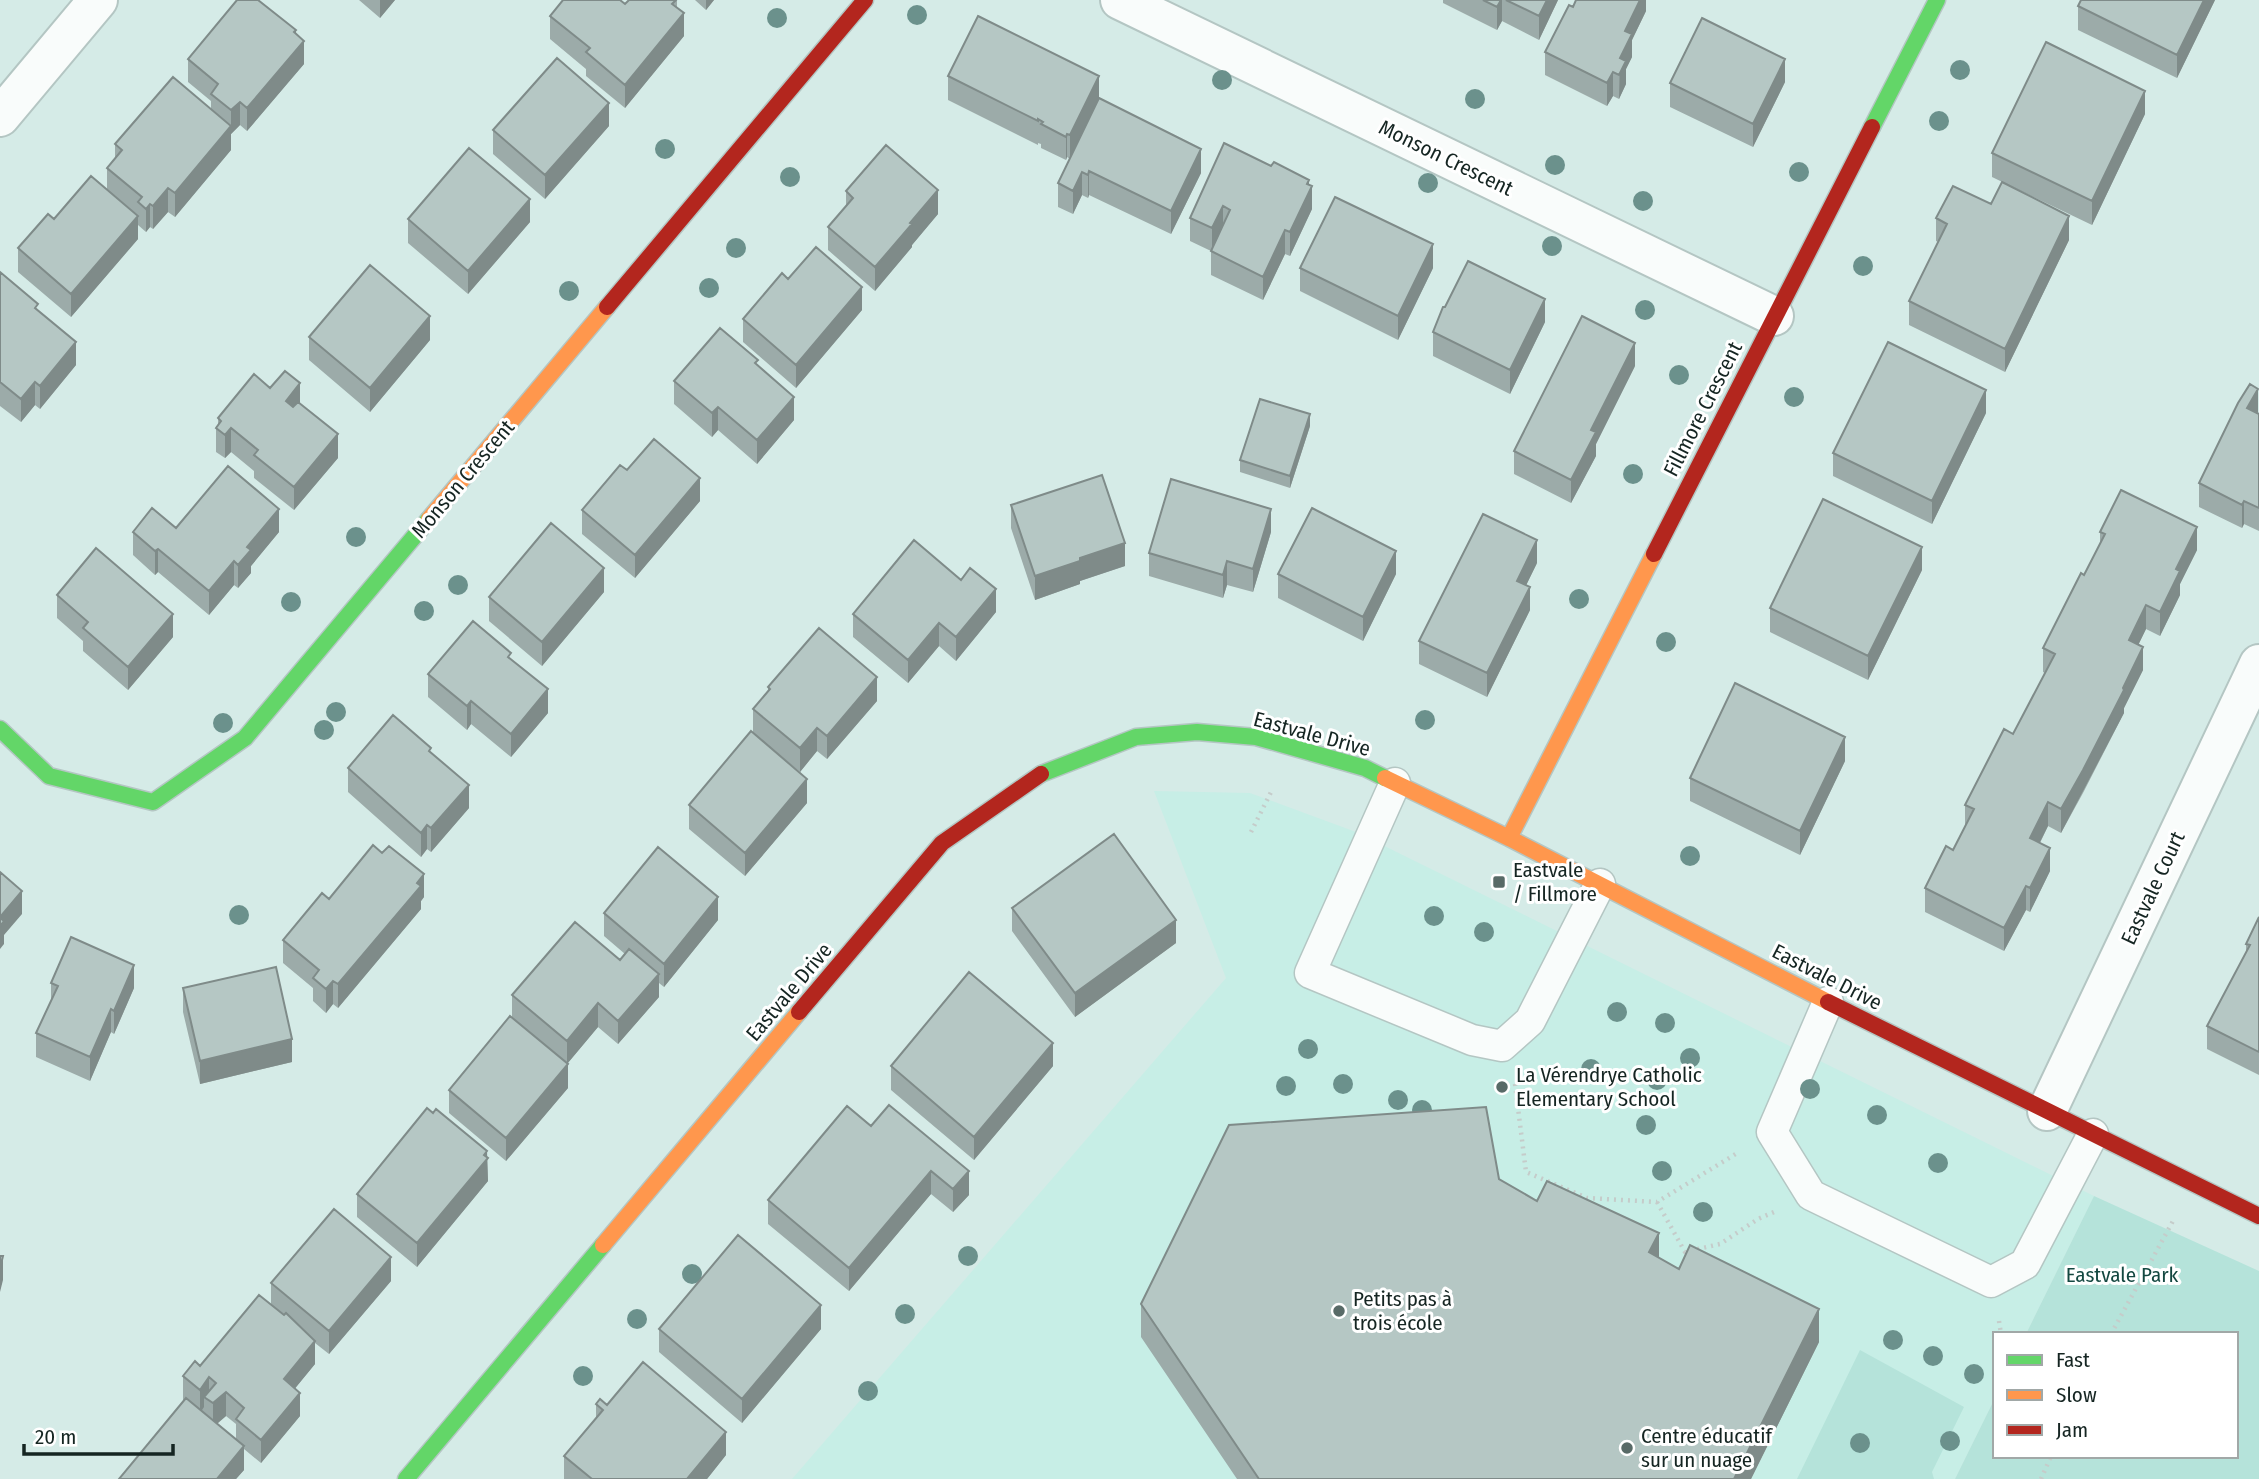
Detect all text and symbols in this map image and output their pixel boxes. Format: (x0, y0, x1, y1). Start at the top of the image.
street label: Monson Crescent (1375, 114, 1518, 202)
street label: Fillmore Crescent (1658, 337, 1748, 481)
street label: Monson Crescent (406, 414, 520, 543)
street label: Eastvale Drive (1251, 706, 1373, 762)
street label: Eastvale Court (2115, 827, 2191, 949)
place label: Eastvale / Fillmore (1513, 857, 1597, 907)
marker: Eastvale / Fillmore (1491, 874, 1507, 890)
street label: Eastvale Drive (741, 938, 837, 1046)
street label: Eastvale Drive (1768, 938, 1886, 1016)
place label: La Vérendrye Catholic Elementary School (1516, 1062, 1702, 1112)
marker: La Vérendrye Catholic Elementary School (1494, 1079, 1510, 1095)
park label: Eastvale Park (2066, 1262, 2179, 1288)
place label: Petits pas à trois école (1353, 1286, 1452, 1336)
marker: Petits pas à trois école (1331, 1303, 1347, 1319)
legend (1993, 1332, 2238, 1458)
text: Fast (2056, 1347, 2090, 1373)
text: Slow (2056, 1382, 2097, 1408)
scale bar (24, 1412, 173, 1456)
text: Jam (2056, 1417, 2088, 1443)
place label: Centre éducatif sur un nuage (1641, 1423, 1773, 1473)
text: 20 m (35, 1424, 76, 1450)
marker: Centre éducatif sur un nuage (1619, 1440, 1635, 1456)

